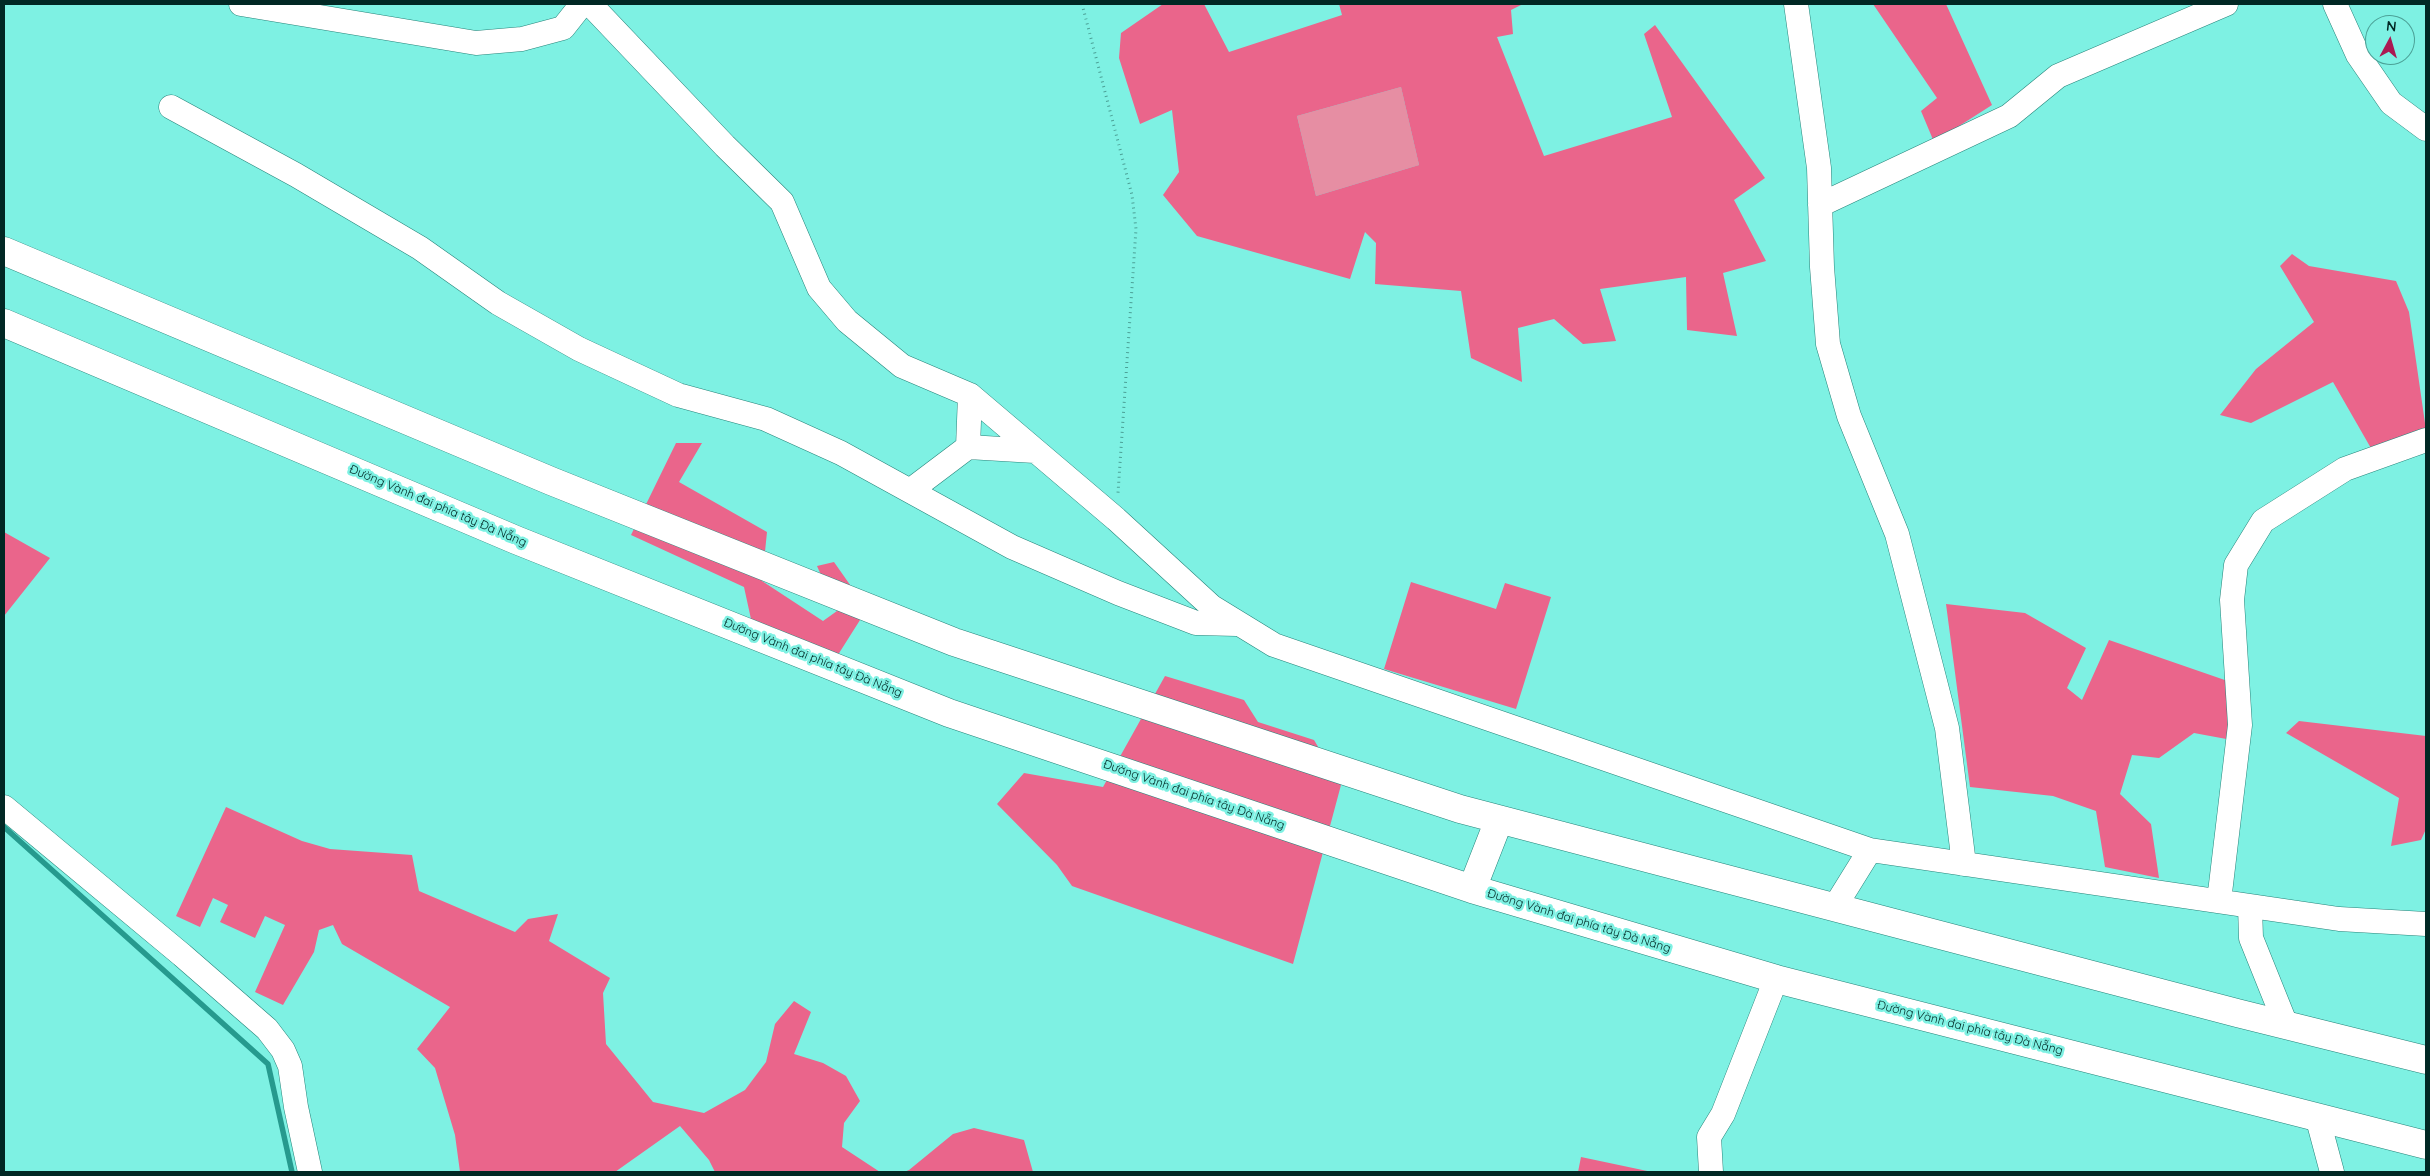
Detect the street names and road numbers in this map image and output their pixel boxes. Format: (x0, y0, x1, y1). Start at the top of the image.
street label: Đường Vành đai phía tây Đà Nẵng (347, 462, 529, 550)
street label: Đường Vành đai phía tây Đà Nẵng (722, 616, 904, 700)
street label: Đường Vành đai phía tây Đà Nẵng (1101, 757, 1287, 833)
street label: Đường Vành đai phía tây Đà Nẵng (1485, 886, 1673, 956)
street label: Đường Vành đai phía tây Đà Nẵng (1876, 998, 2064, 1058)

